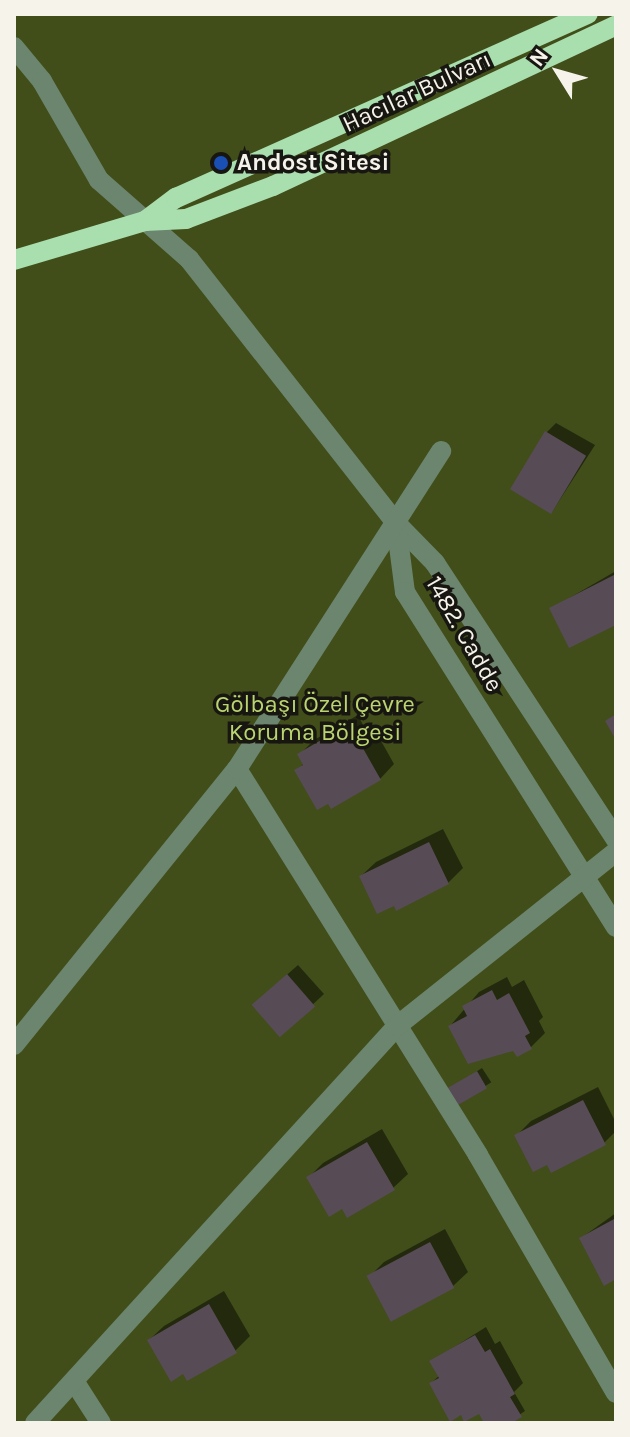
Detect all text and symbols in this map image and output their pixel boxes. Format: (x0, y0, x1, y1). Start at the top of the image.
north arrow (518, 32, 598, 112)
text: N (524, 43, 554, 72)
street label: Hacılar Bulvarı (338, 45, 496, 139)
place label: Andost Sitesi (237, 149, 389, 177)
marker: Andost Sitesi (212, 154, 230, 172)
street label: 1482. Cadde (419, 571, 509, 697)
park label: Gölbaşı Özel Çevre Koruma Bölgesi (215, 691, 415, 747)

